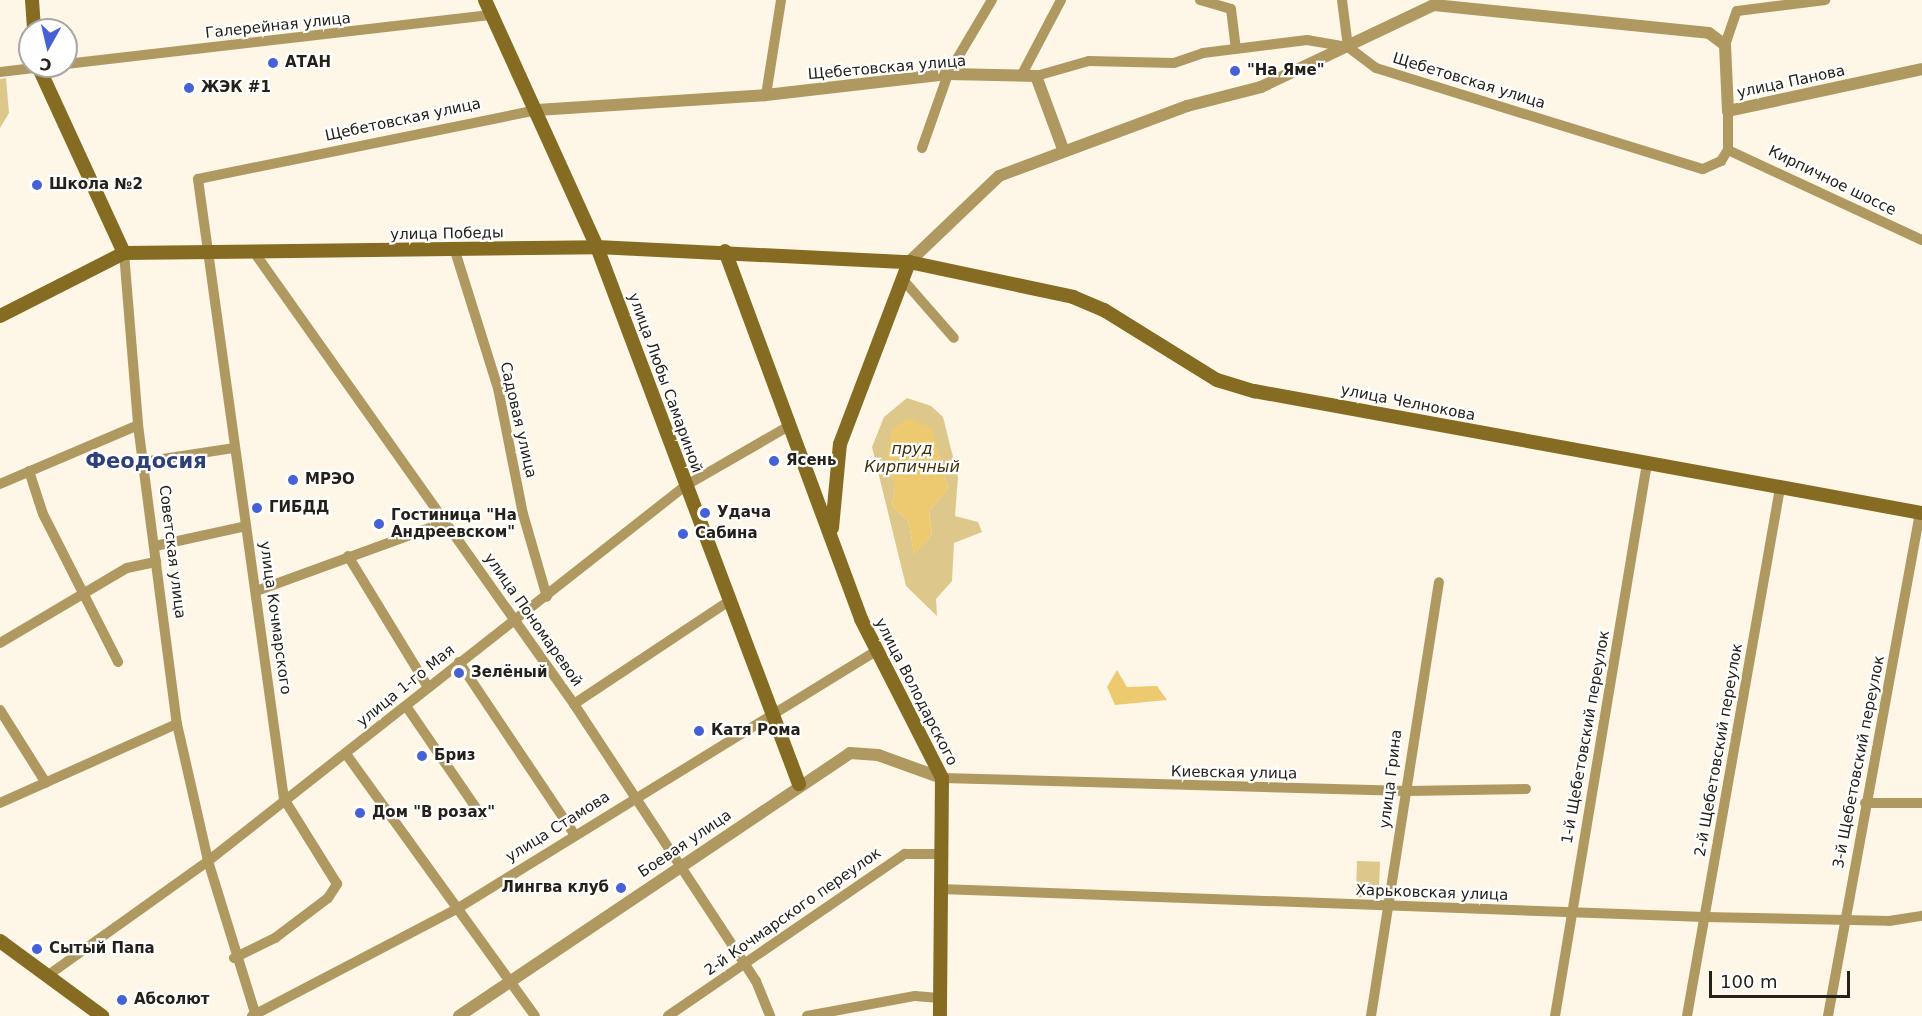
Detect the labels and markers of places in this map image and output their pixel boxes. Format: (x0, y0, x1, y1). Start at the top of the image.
place label: АТАН (285, 54, 331, 72)
marker: АТАН (266, 56, 280, 70)
place label: "На Яме" (1247, 62, 1325, 80)
marker: "На Яме" (1228, 64, 1242, 78)
place label: ЖЭК #1 (201, 79, 271, 97)
marker: ЖЭК #1 (182, 81, 196, 95)
place label: Школа №2 (49, 176, 143, 194)
marker: Школа №2 (30, 178, 44, 192)
place label: Ясень (786, 452, 836, 470)
marker: Ясень (767, 454, 781, 468)
place label: МРЭО (305, 471, 355, 489)
marker: МРЭО (286, 473, 300, 487)
place label: ГИБДД (269, 499, 329, 517)
marker: ГИБДД (250, 501, 264, 515)
place label: Удача (717, 504, 771, 522)
place label: Гостиница "На Андреевском" (391, 506, 517, 541)
marker: Удача (698, 506, 712, 520)
marker: Гостиница "На Андреевском" (372, 517, 386, 531)
place label: Сабина (695, 525, 758, 543)
marker: Сабина (676, 527, 690, 541)
place label: Зелёный (471, 664, 547, 682)
marker: Зелёный (452, 666, 466, 680)
place label: Катя Рома (711, 722, 801, 740)
marker: Катя Рома (692, 724, 706, 738)
place label: Бриз (434, 747, 475, 765)
marker: Бриз (415, 749, 429, 763)
place label: Дом "В розах" (372, 804, 495, 822)
marker: Дом "В розах" (353, 806, 367, 820)
place label: Лингва клуб (502, 879, 609, 897)
marker: Лингва клуб (614, 881, 628, 895)
place label: Сытый Папа (49, 940, 155, 958)
marker: Сытый Папа (30, 942, 44, 956)
place label: Абсолют (134, 991, 210, 1009)
marker: Абсолют (115, 993, 129, 1007)

